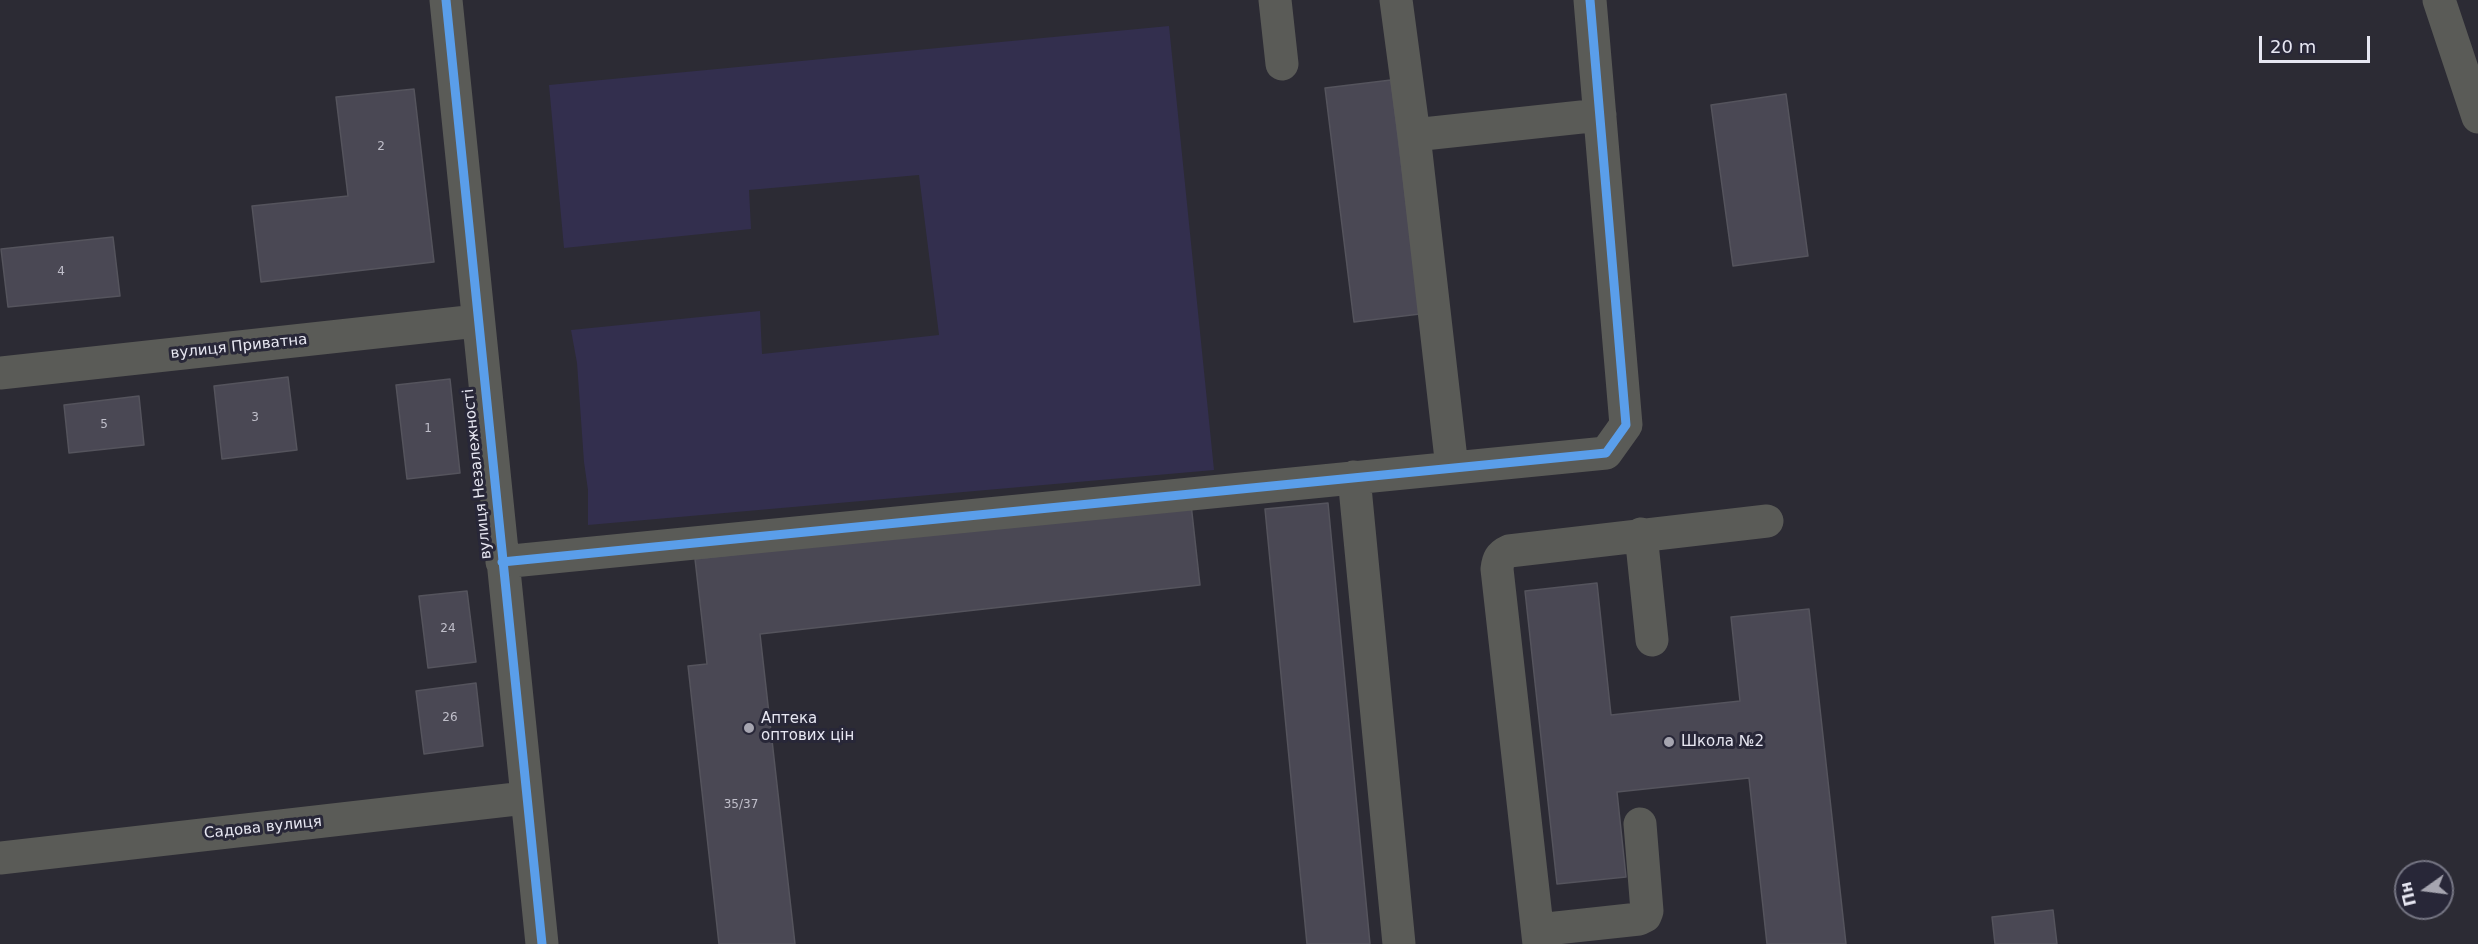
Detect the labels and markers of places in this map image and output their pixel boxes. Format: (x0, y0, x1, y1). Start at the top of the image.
place label: Аптека оптових цін (761, 710, 854, 745)
marker: Аптека оптових цін (742, 721, 756, 735)
place label: Школа №2 (1681, 733, 1764, 751)
marker: Школа №2 (1662, 735, 1676, 749)

